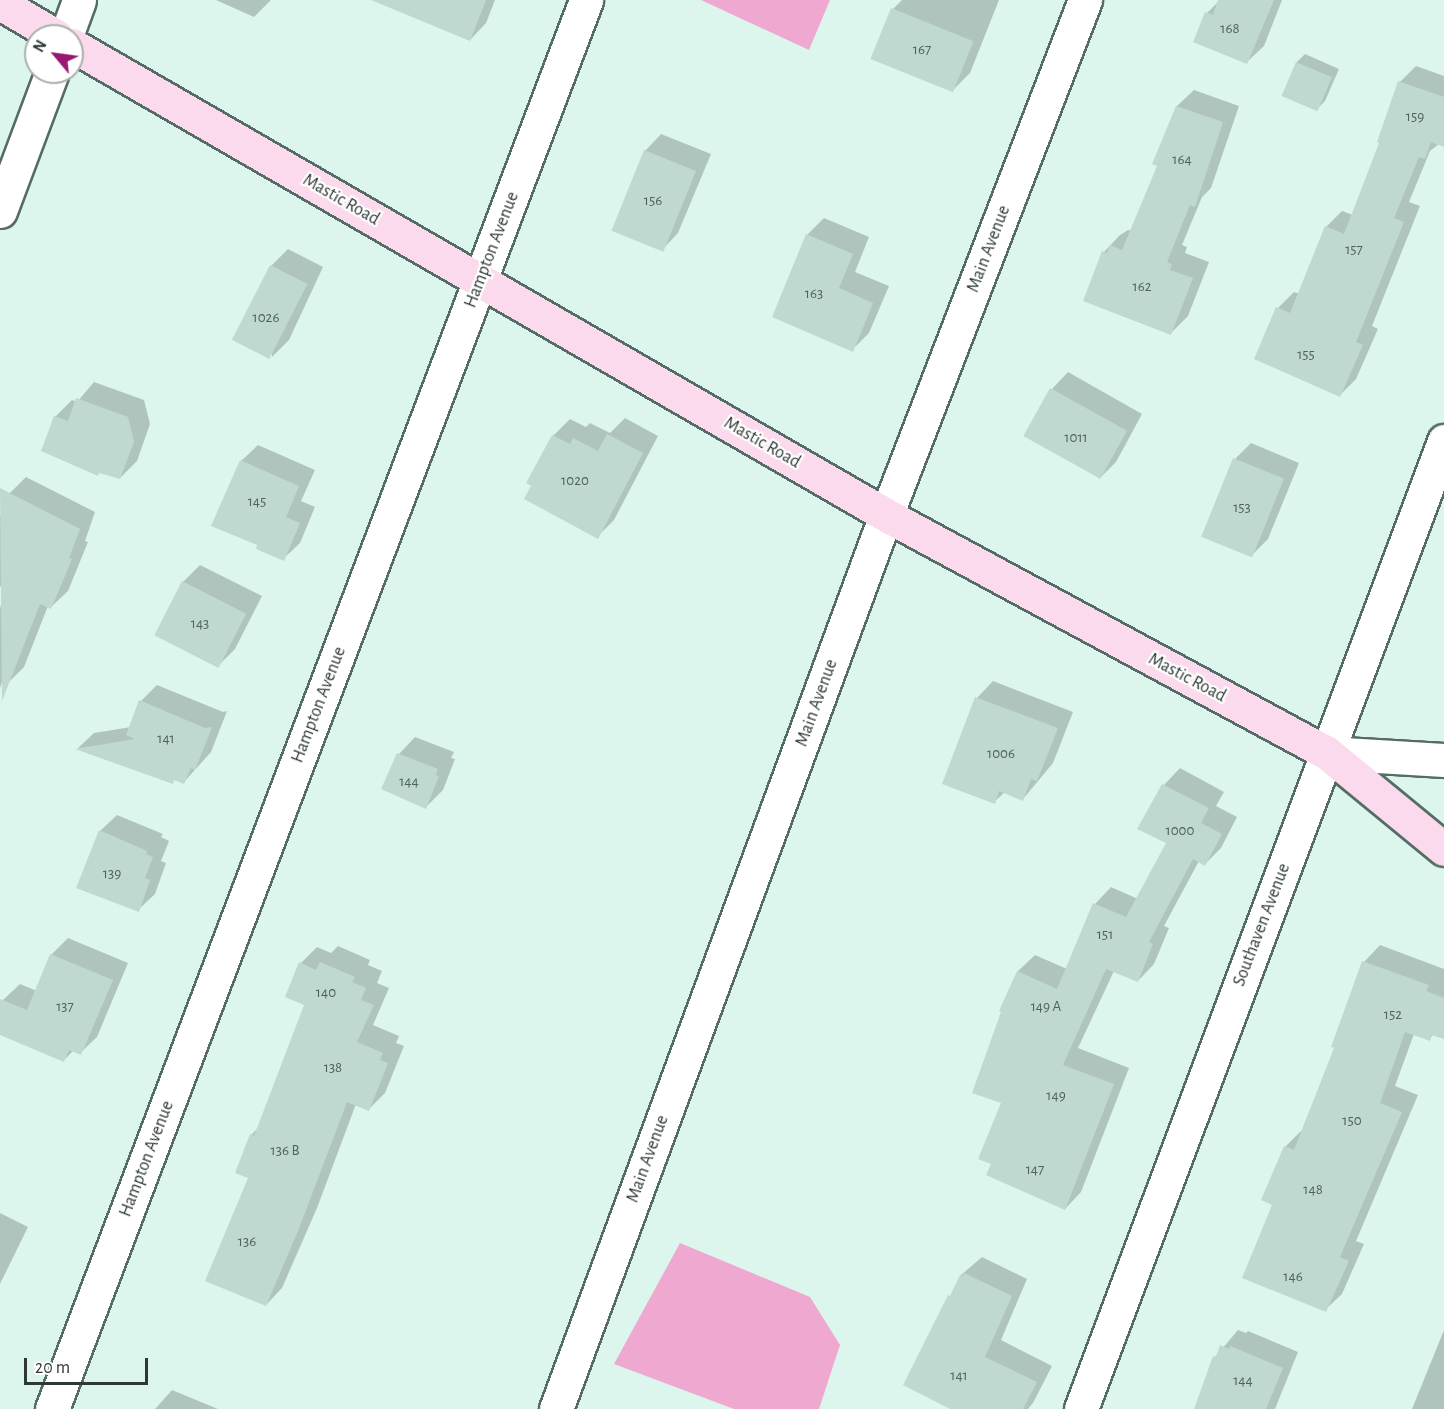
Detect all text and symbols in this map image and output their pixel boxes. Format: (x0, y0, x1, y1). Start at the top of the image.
house number: 168 (1220, 20, 1240, 38)
north arrow (24, 24, 84, 84)
text: N (30, 37, 50, 55)
house number: 167 (913, 41, 931, 59)
house number: 159 (1406, 108, 1424, 126)
house number: 164 (1172, 151, 1192, 169)
street label: Mastic Road (299, 169, 383, 231)
street label: Hampton Avenue (460, 189, 524, 311)
house number: 156 (644, 192, 662, 210)
street label: Main Avenue (963, 202, 1015, 296)
house number: 157 (1345, 241, 1363, 259)
house number: 162 (1132, 278, 1152, 296)
house number: 163 (805, 285, 823, 303)
house number: 1026 (253, 309, 279, 327)
house number: 155 (1297, 346, 1315, 364)
street label: Mastic Road (720, 412, 804, 474)
house number: 1011 (1064, 429, 1088, 447)
house number: 1020 (561, 472, 589, 490)
house number: 145 (248, 493, 266, 511)
house number: 153 (1233, 499, 1251, 517)
house number: 143 (191, 615, 209, 633)
street label: Hampton Avenue (287, 644, 351, 766)
street label: Mastic Road (1144, 649, 1230, 707)
street label: Main Avenue (791, 656, 843, 750)
house number: 141 (157, 730, 175, 748)
house number: 1006 (987, 745, 1015, 763)
house number: 144 (399, 773, 419, 791)
house number: 1000 (1166, 822, 1194, 840)
street label: Southaven Avenue (1229, 861, 1295, 989)
house number: 139 (103, 865, 121, 883)
house number: 151 (1097, 926, 1113, 944)
house number: 140 (316, 984, 336, 1002)
house number: 137 (56, 998, 74, 1016)
house number: 149 A (1031, 998, 1061, 1016)
house number: 152 (1384, 1006, 1402, 1024)
house number: 138 (324, 1059, 342, 1077)
house number: 149 (1046, 1087, 1066, 1105)
street label: Hampton Avenue (115, 1098, 179, 1220)
street label: Main Avenue (622, 1112, 674, 1206)
house number: 150 (1342, 1112, 1362, 1130)
house number: 136 B (271, 1142, 299, 1160)
house number: 147 (1026, 1161, 1044, 1179)
house number: 148 (1303, 1181, 1323, 1199)
house number: 136 (238, 1233, 256, 1251)
house number: 146 (1283, 1268, 1303, 1286)
scale bar (27, 1346, 152, 1384)
text: 20 m (35, 1359, 70, 1377)
house number: 141 (950, 1367, 968, 1385)
house number: 144 (1233, 1372, 1253, 1390)

